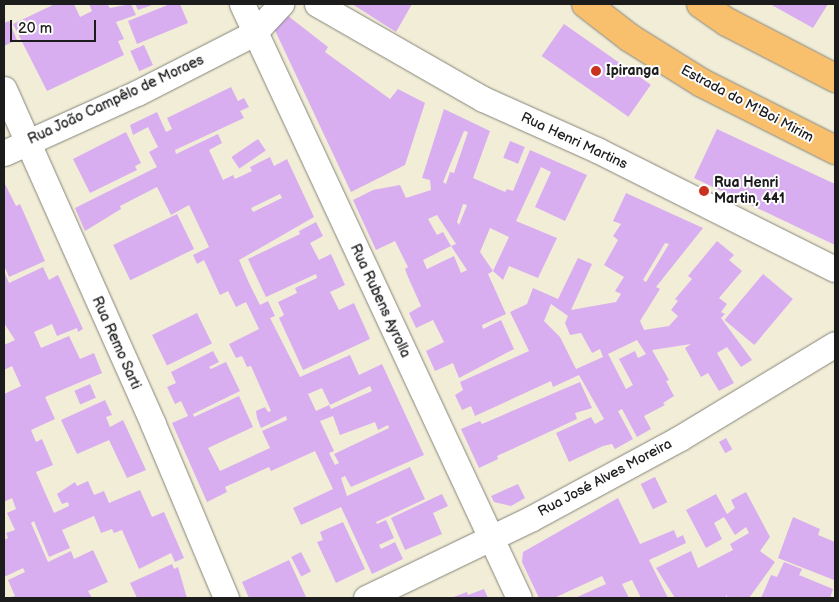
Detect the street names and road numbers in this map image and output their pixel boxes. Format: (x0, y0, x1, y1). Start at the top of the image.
street label: Rua João Campêlo de Moraes (25, 52, 207, 148)
street label: Estrada do M'Boi Mirim (678, 62, 816, 146)
street label: Rua Henri Martins (518, 109, 630, 173)
street label: Rua Rubens Ayrolla (346, 242, 414, 360)
street label: Rua Remo Sarti (88, 294, 144, 392)
street label: Rua José Alves Moreira (535, 435, 675, 521)

